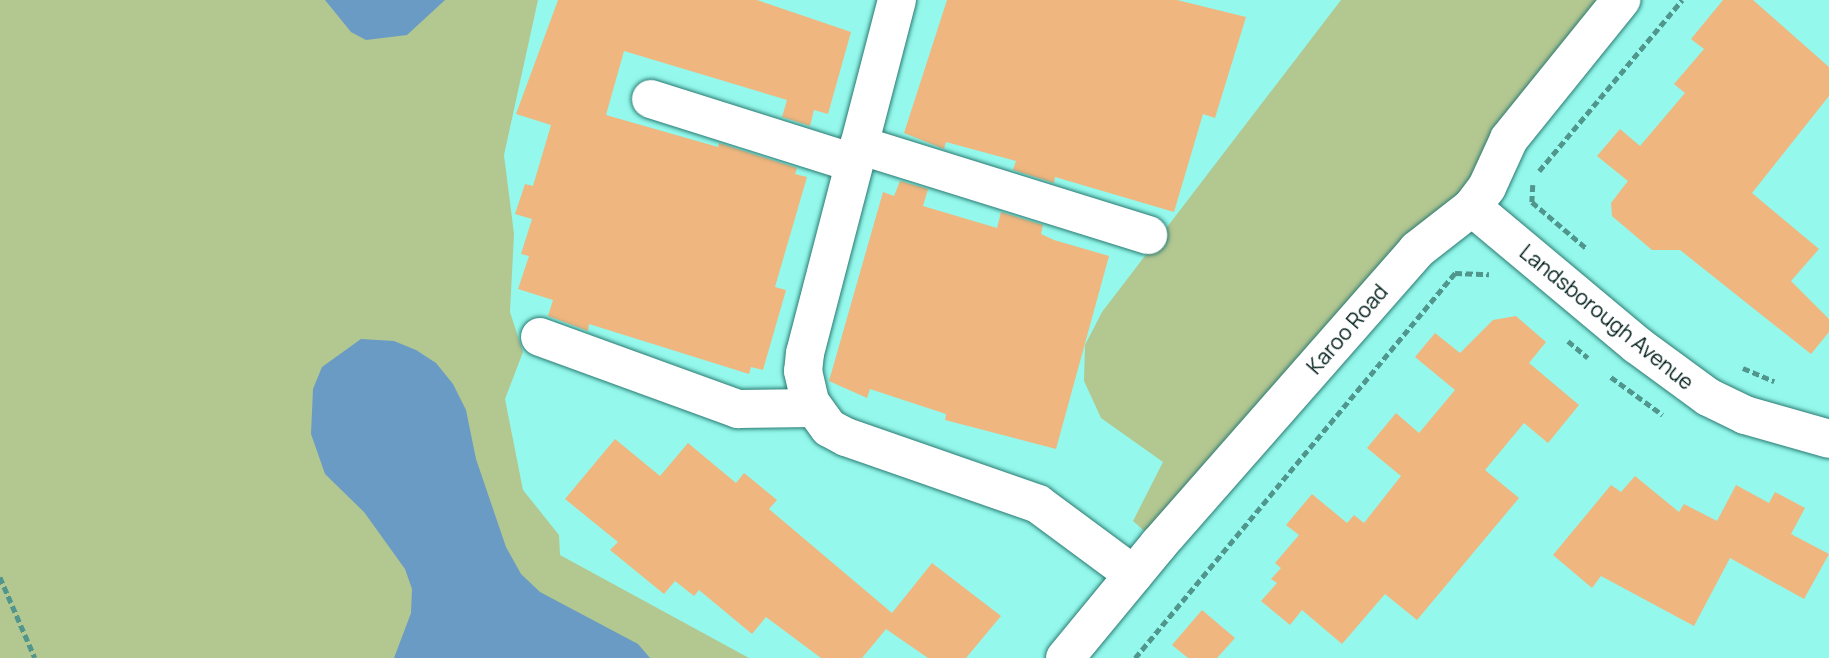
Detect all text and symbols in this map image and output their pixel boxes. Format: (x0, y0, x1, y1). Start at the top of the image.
street label: Landsborough Avenue (1515, 239, 1699, 395)
street label: Karoo Road (1301, 279, 1393, 379)

